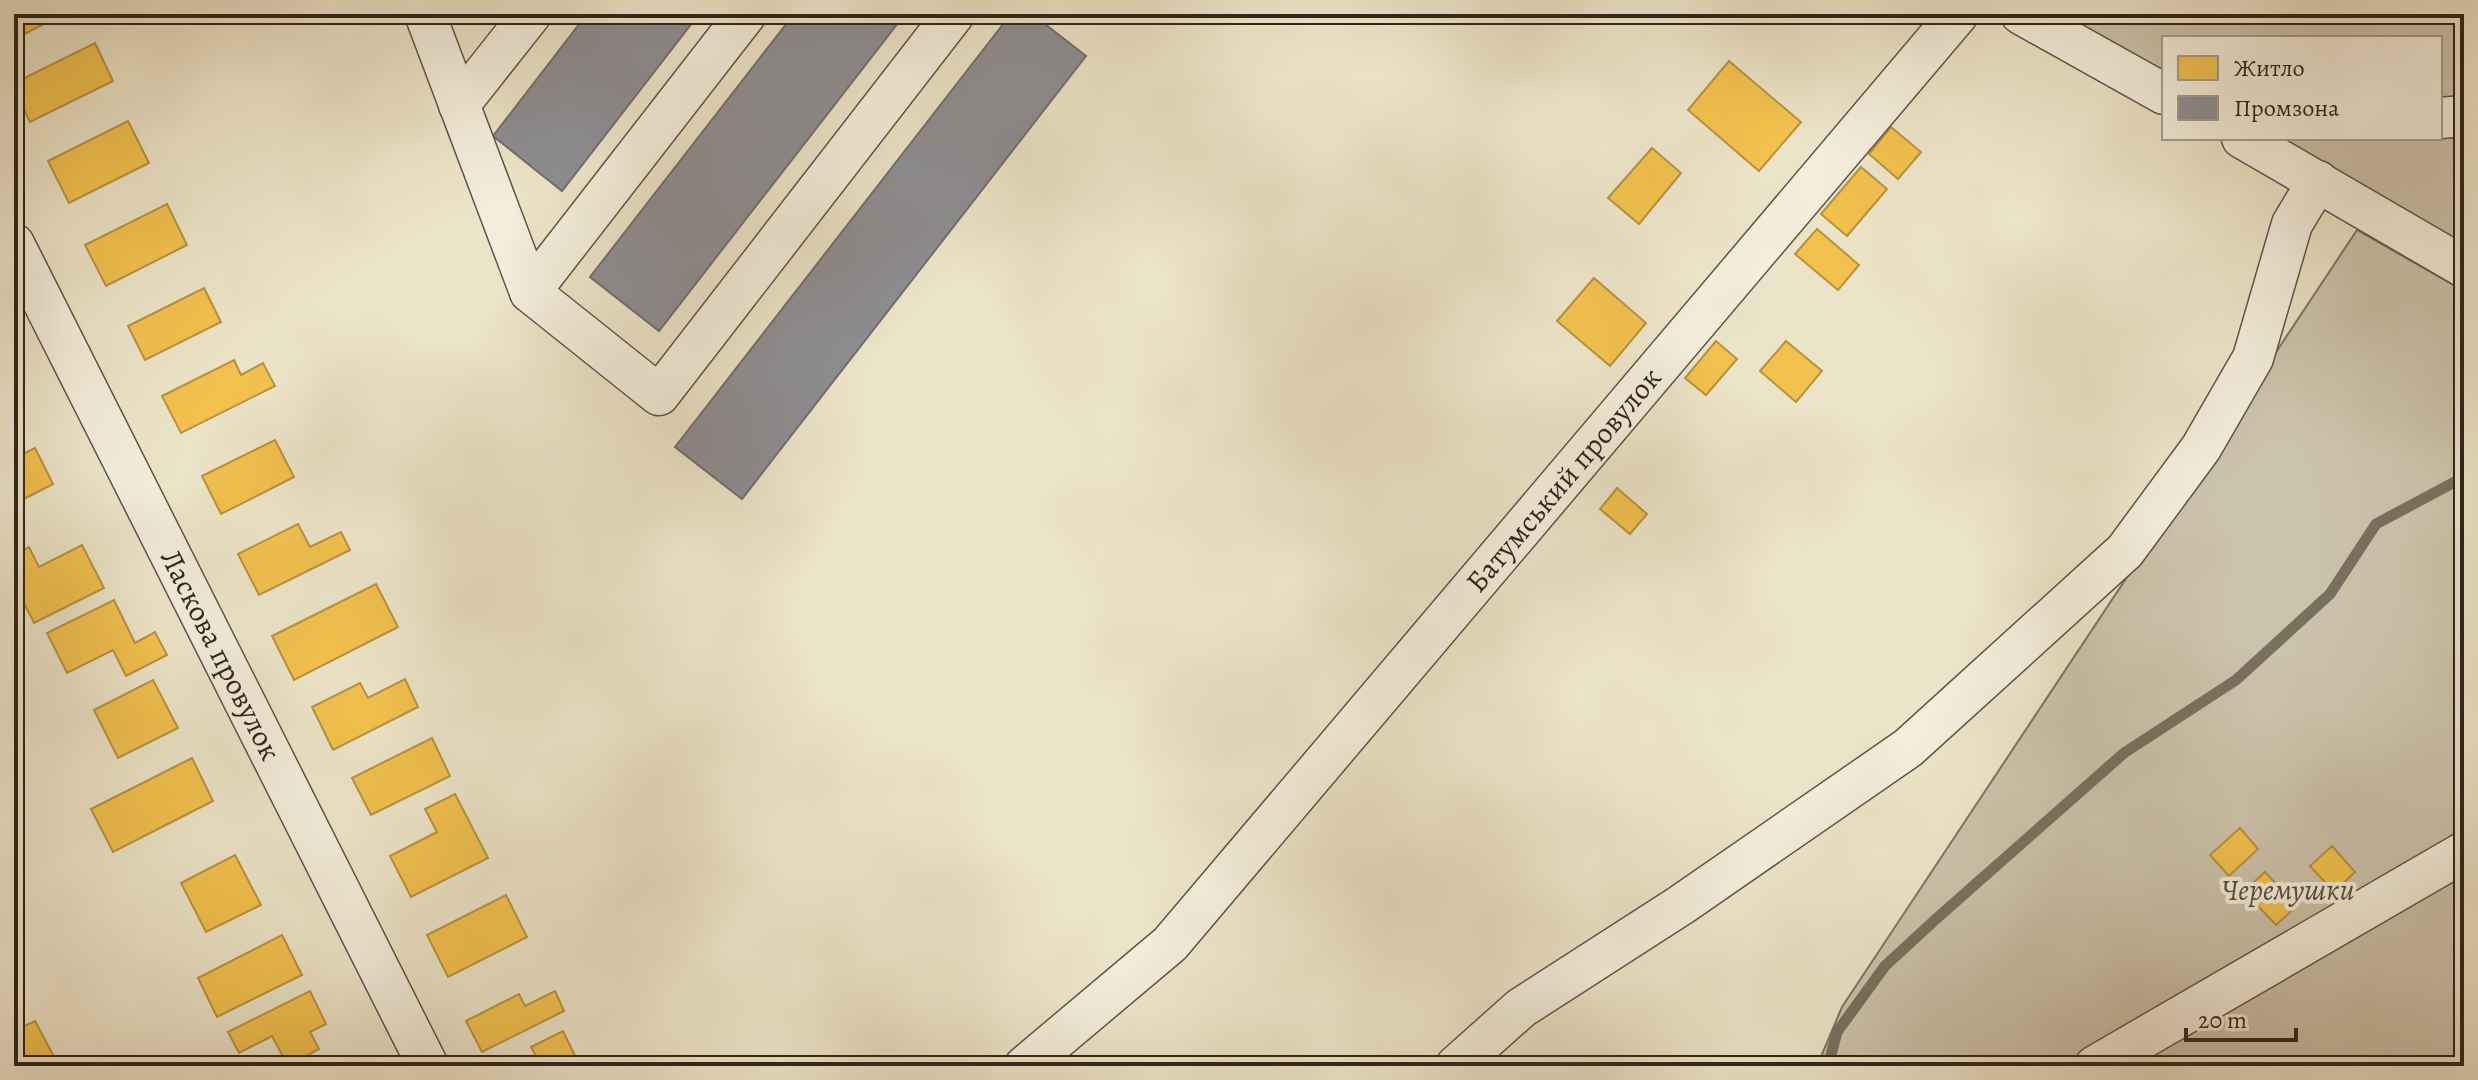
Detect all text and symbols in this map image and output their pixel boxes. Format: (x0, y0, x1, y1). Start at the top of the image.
legend (2162, 36, 2442, 140)
text: Житло (2234, 52, 2305, 84)
text: Промзона (2234, 92, 2339, 124)
street label: Батумський провулок (1457, 359, 1670, 601)
street label: Ласкова провулок (151, 542, 291, 767)
park label: Черемушки (2221, 870, 2355, 910)
scale bar (2186, 992, 2296, 1042)
text: 20 m (2198, 1004, 2247, 1036)

